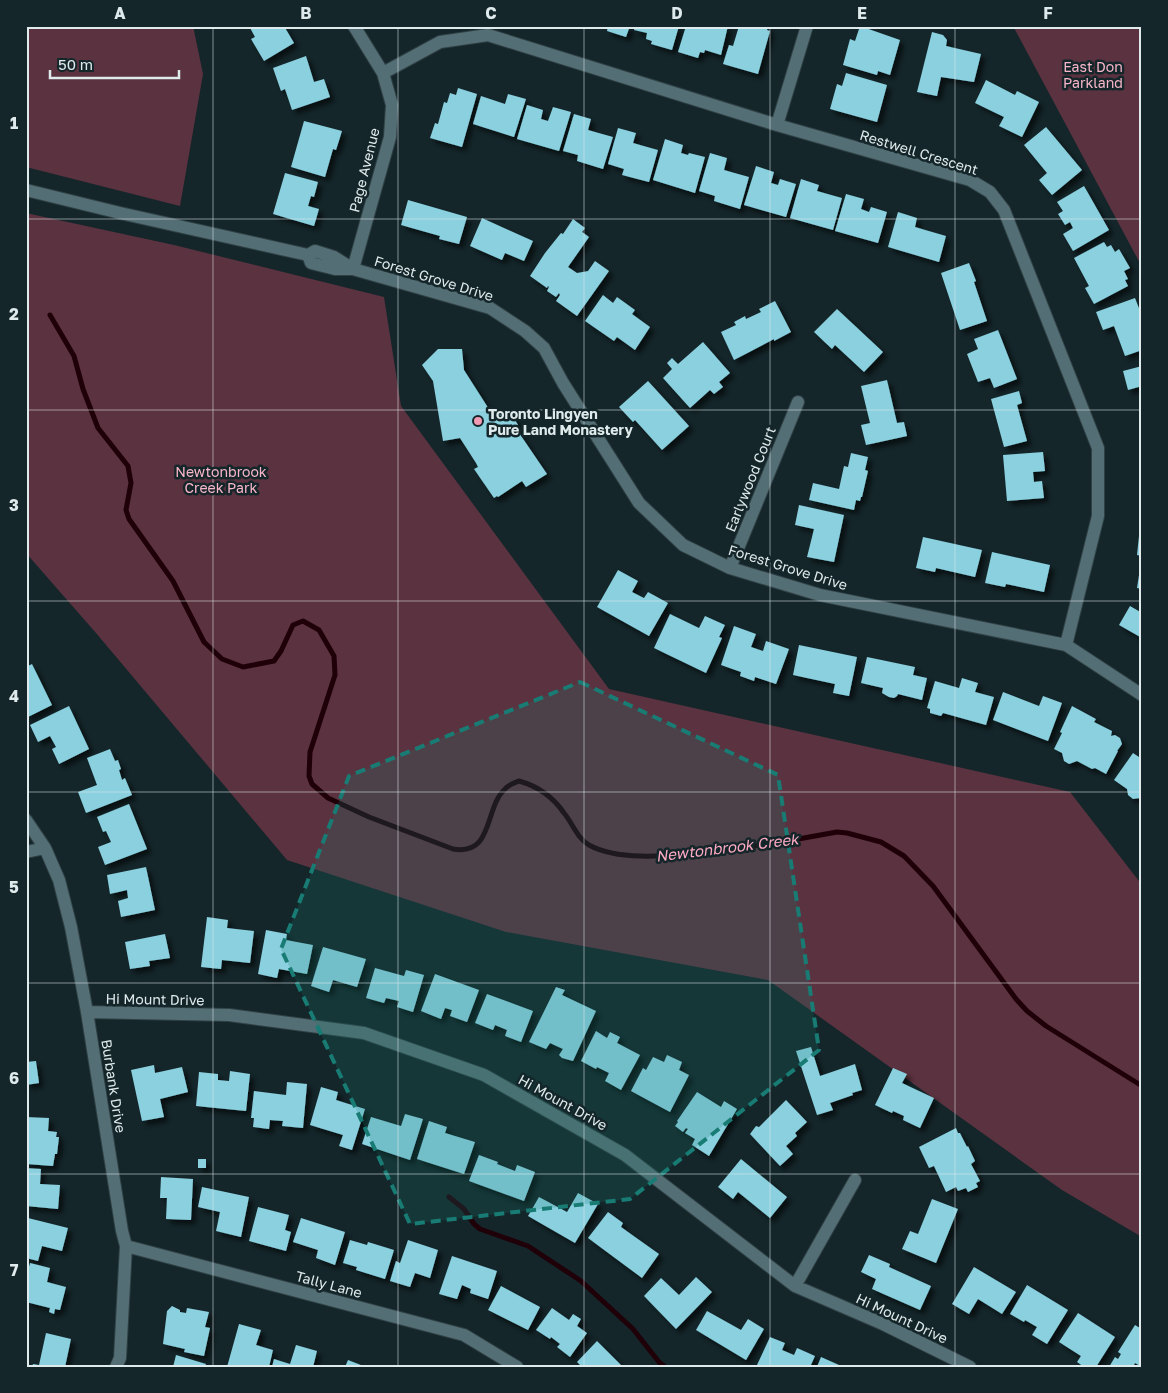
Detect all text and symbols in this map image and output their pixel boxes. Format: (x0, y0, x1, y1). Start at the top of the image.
text: A (114, 3, 126, 23)
text: B (300, 3, 312, 23)
text: C (485, 3, 497, 23)
text: D (671, 3, 683, 23)
text: E (857, 3, 867, 23)
text: F (1043, 3, 1053, 23)
scale bar (50, 48, 179, 80)
text: 50 m (58, 55, 93, 73)
park label: East Don Parkland (1063, 58, 1123, 91)
text: 1 (10, 113, 18, 133)
street label: Page Avenue (345, 126, 383, 214)
street label: Restwell Crescent (858, 126, 980, 178)
street label: Forest Grove Drive (372, 252, 496, 304)
text: 2 (9, 304, 19, 324)
place label: Toronto Lingyen Pure Land Monastery (488, 405, 633, 438)
marker: Toronto Lingyen Pure Land Monastery (472, 415, 484, 427)
street label: Earlywood Court (721, 424, 779, 534)
park label: Newtonbrook Creek Park (175, 463, 267, 496)
text: 3 (9, 495, 19, 515)
street label: Forest Grove Drive (726, 541, 850, 593)
text: 4 (9, 686, 19, 706)
water label: Newtonbrook Creek (655, 829, 801, 865)
text: 5 (9, 877, 19, 897)
street label: Hi Mount Drive (105, 990, 205, 1008)
street label: Burbank Drive (98, 1038, 130, 1134)
text: 6 (9, 1068, 19, 1088)
street label: Hi Mount Drive (516, 1071, 610, 1133)
text: 7 (10, 1260, 19, 1280)
street label: Tally Lane (294, 1267, 364, 1301)
street label: Hi Mount Drive (854, 1289, 950, 1347)

